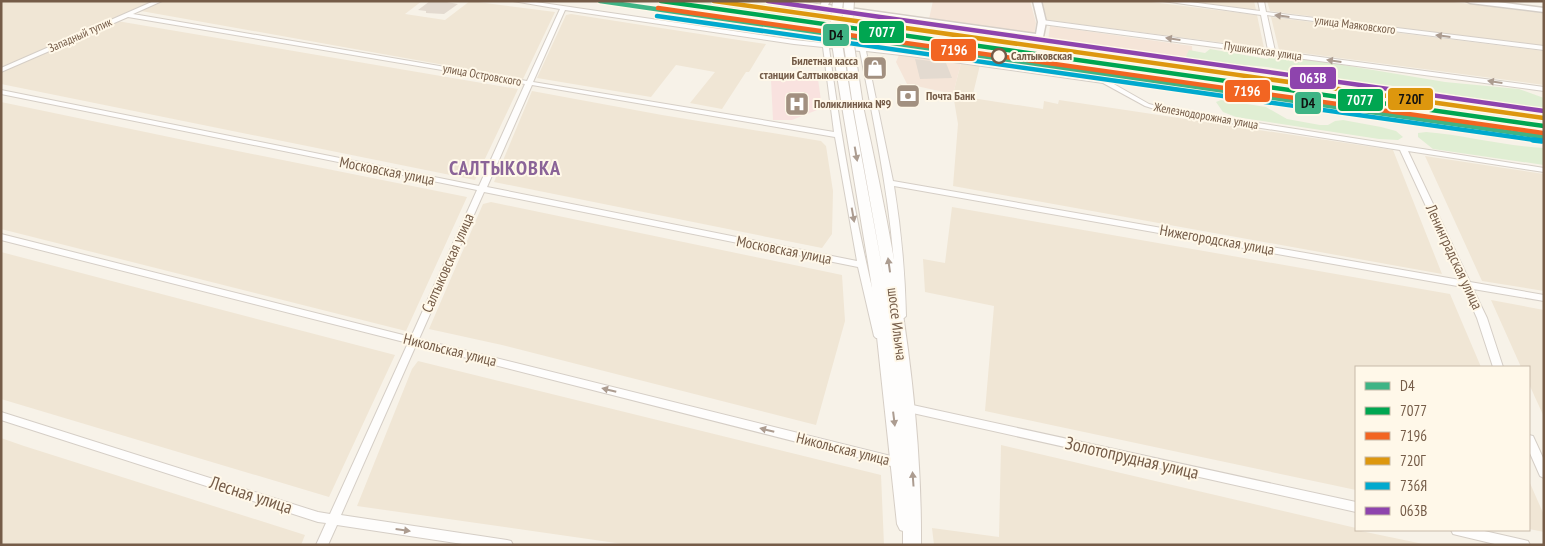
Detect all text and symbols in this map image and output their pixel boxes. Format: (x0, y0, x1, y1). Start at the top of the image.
one-way arrow (1274, 12, 1290, 20)
street label: улица Маяковского (1314, 12, 1396, 37)
street label: Западный тупик (46, 14, 114, 55)
line badge: 7077 (858, 20, 905, 44)
line badge: D4 (822, 23, 850, 47)
text: 7077 (869, 23, 896, 41)
text: D4 (829, 26, 843, 44)
one-way arrow (1435, 32, 1451, 40)
one-way arrow (1165, 35, 1181, 43)
line badge: 7196 (930, 38, 977, 62)
street label: Пушкинская улица (1223, 38, 1303, 63)
text: 7196 (941, 41, 968, 59)
marker: Салтыковская (991, 48, 1007, 64)
place label: Салтыковская (1011, 48, 1072, 63)
place label: Билетная касса станции Салтыковская (760, 53, 858, 82)
shop icon: Билетная касса станции Салтыковская (862, 55, 888, 81)
one-way arrow (1326, 57, 1342, 65)
street label: улица Островского (442, 60, 523, 89)
line badge: 063В (1289, 66, 1337, 90)
text: 063В (1300, 69, 1327, 87)
one-way arrow (1487, 78, 1503, 86)
line badge: 7196 (1224, 79, 1271, 103)
text: 7196 (1234, 82, 1261, 100)
bank icon: Почта Банк (895, 83, 921, 109)
line badge: 720Г (1387, 87, 1434, 111)
place label: Почта Банк (926, 88, 975, 103)
line badge: 7077 (1337, 88, 1384, 112)
text: 720Г (1398, 90, 1424, 108)
hospital icon: Поликлиника №9 (784, 91, 810, 117)
line badge: D4 (1294, 91, 1322, 115)
text: 7077 (1347, 91, 1374, 109)
text: D4 (1301, 94, 1315, 112)
place label: Поликлиника №9 (814, 96, 891, 111)
street label: Железнодорожная улица (1152, 99, 1260, 132)
one-way arrow (852, 147, 860, 163)
street label: Московская улица (338, 152, 436, 189)
district label: САЛТЫКОВКА (449, 155, 561, 181)
street label: Ленинградская улица (1421, 200, 1487, 312)
one-way arrow (849, 208, 857, 224)
street label: Салтыковская улица (417, 210, 478, 315)
street label: Нижегородская улица (1158, 220, 1276, 259)
street label: Московская улица (735, 231, 833, 268)
one-way arrow (885, 257, 893, 273)
street label: шоссе Ильича (884, 286, 911, 362)
street label: Никольская улица (402, 329, 499, 370)
legend (1355, 366, 1530, 531)
text: D4 (1400, 376, 1415, 395)
one-way arrow (602, 386, 617, 394)
text: 7077 (1400, 401, 1427, 420)
one-way arrow (890, 411, 898, 427)
one-way arrow (759, 426, 774, 434)
text: 7196 (1400, 426, 1427, 445)
street label: Никольская улица (795, 428, 892, 469)
street label: Золотопрудная улица (1063, 431, 1201, 484)
text: 720Г (1400, 451, 1426, 470)
street label: Лесная улица (206, 470, 295, 519)
one-way arrow (909, 470, 917, 486)
text: 736Я (1400, 476, 1427, 495)
text: 063В (1400, 501, 1427, 520)
one-way arrow (395, 526, 411, 534)

